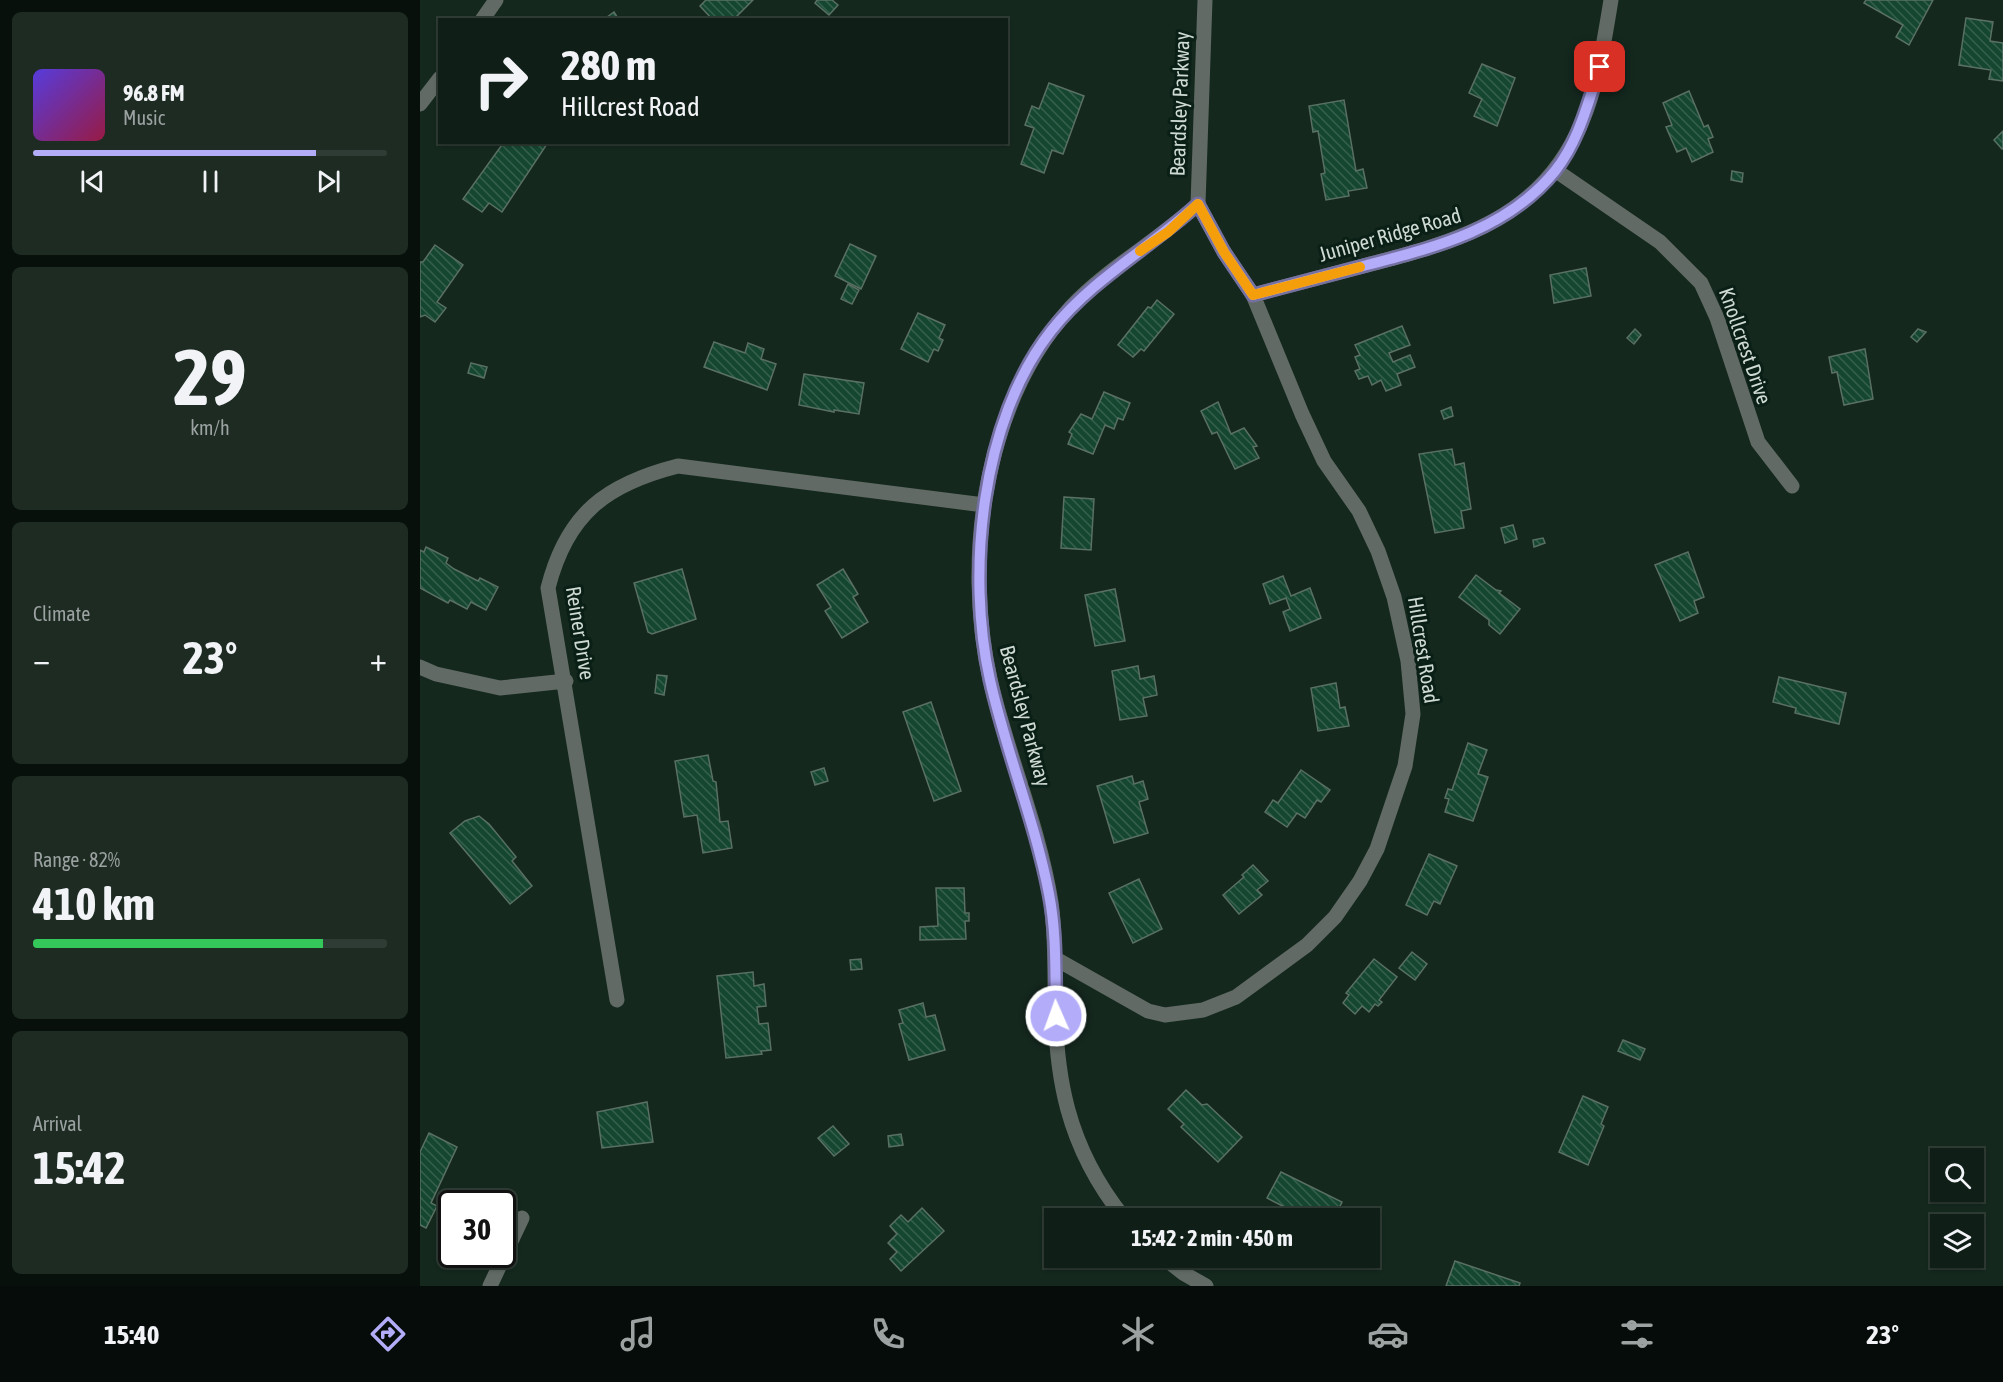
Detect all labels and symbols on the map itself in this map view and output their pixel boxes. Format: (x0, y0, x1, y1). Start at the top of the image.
street label: Beardsley Parkway (1164, 31, 1194, 177)
pin (1574, 41, 1625, 92)
street label: Juniper Ridge Road (1316, 202, 1464, 266)
street label: Knollcrest Drive (1715, 284, 1777, 407)
street label: Reiner Drive (562, 584, 600, 681)
street label: Hillcrest Road (1404, 595, 1444, 705)
street label: Beardsley Parkway (996, 643, 1056, 789)
position arrow (1024, 984, 1088, 1048)
speed limit sign: 30 (438, 1190, 516, 1268)

